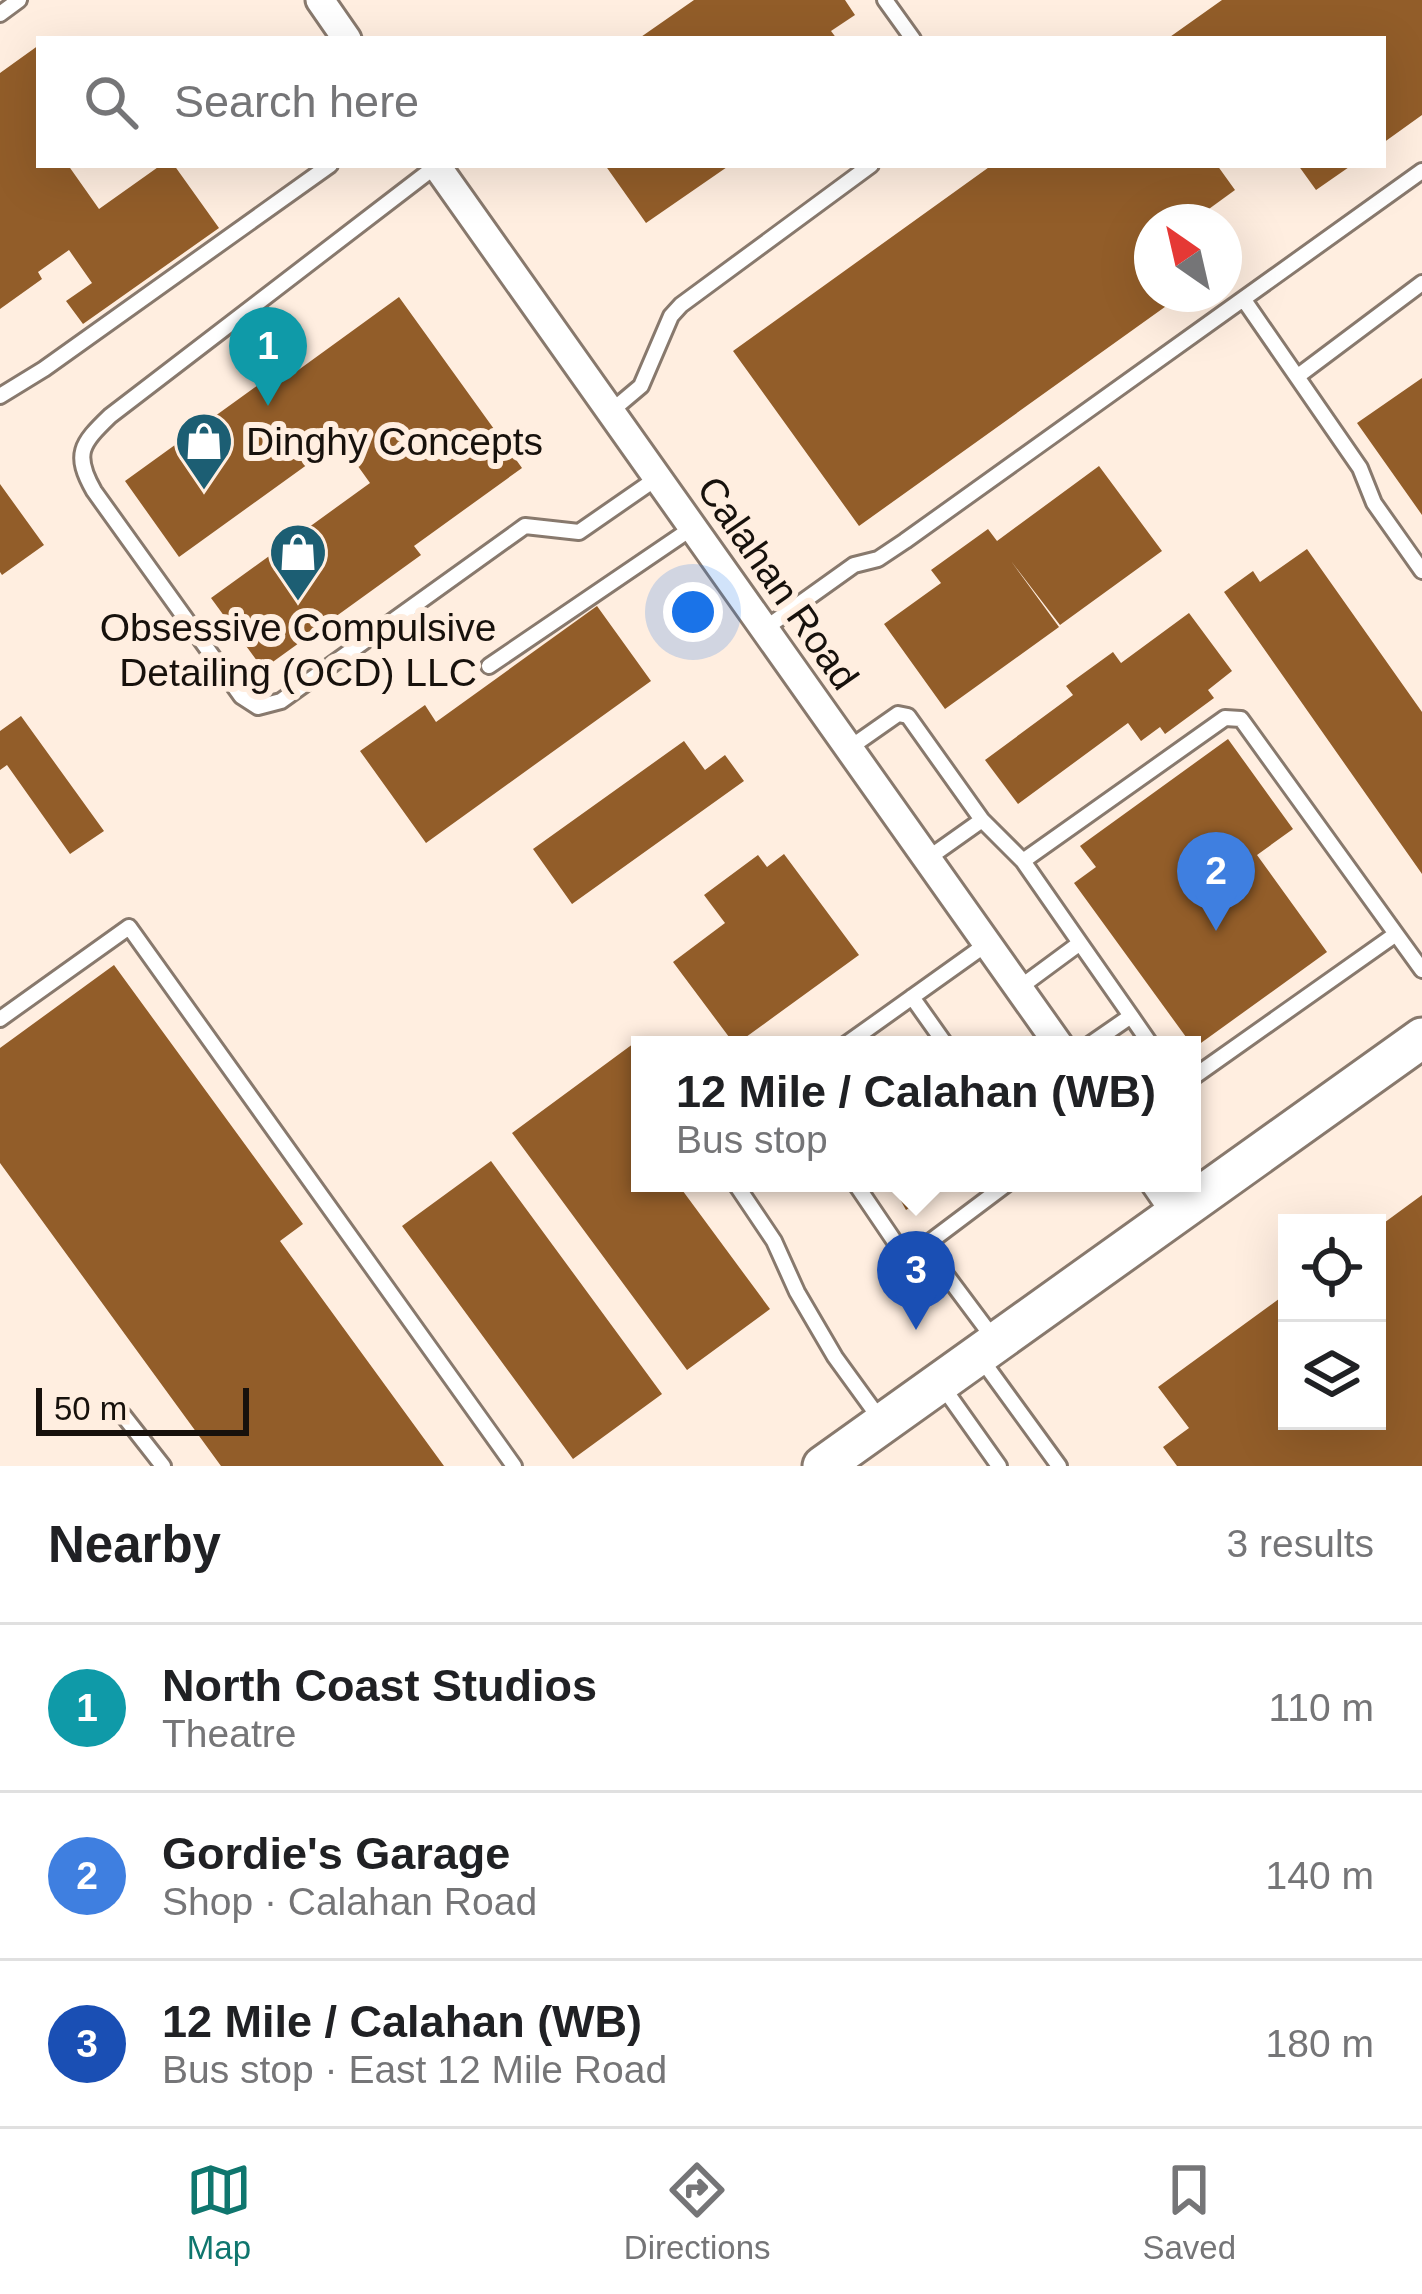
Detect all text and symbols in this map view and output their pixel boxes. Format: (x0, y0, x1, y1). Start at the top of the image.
search box (36, 36, 1386, 168)
icon: search (78, 69, 144, 135)
text: Search here (174, 76, 419, 127)
north arrow (1134, 204, 1242, 312)
pin: 1 (229, 307, 307, 406)
shop icon: Dinghy Concepts (173, 410, 235, 492)
place label: Dinghy Concepts (246, 420, 543, 463)
street label: Calahan Road (689, 469, 867, 697)
shop icon: Obsessive Compulsive Detailing (OCD) LLC (267, 521, 329, 603)
your location (663, 582, 723, 642)
place label: Obsessive Compulsive Detailing (OCD) LLC (100, 606, 496, 694)
pin: 2 (1177, 832, 1255, 931)
popup (631, 1036, 1201, 1192)
text: 12 Mile / Calahan (WB) (676, 1066, 1156, 1117)
text: Bus stop (676, 1118, 828, 1161)
map controls (1278, 1214, 1386, 1430)
button: locate (1278, 1214, 1386, 1322)
pin: 3 (877, 1231, 955, 1330)
button: layers (1278, 1322, 1386, 1430)
scale bar (36, 1382, 249, 1435)
text: 50 m (54, 1390, 127, 1427)
text: Nearby (48, 1516, 221, 1573)
text: 3 results (1227, 1522, 1374, 1565)
text: North Coast Studios (162, 1660, 597, 1711)
text: 1 (76, 1686, 98, 1729)
text: 110 m (1269, 1686, 1374, 1729)
text: Theatre (162, 1712, 296, 1755)
text: Gordie's Garage (162, 1828, 510, 1879)
text: 2 (76, 1854, 98, 1897)
text: 140 m (1266, 1854, 1374, 1897)
text: Shop · Calahan Road (162, 1880, 537, 1923)
text: 12 Mile / Calahan (WB) (162, 1996, 642, 2047)
text: 3 (76, 2022, 98, 2065)
text: 180 m (1266, 2022, 1374, 2065)
text: Bus stop · East 12 Mile Road (162, 2048, 667, 2091)
tab: Map (186, 2157, 252, 2267)
tab: Directions (624, 2157, 771, 2267)
tab: Saved (1142, 2157, 1236, 2267)

